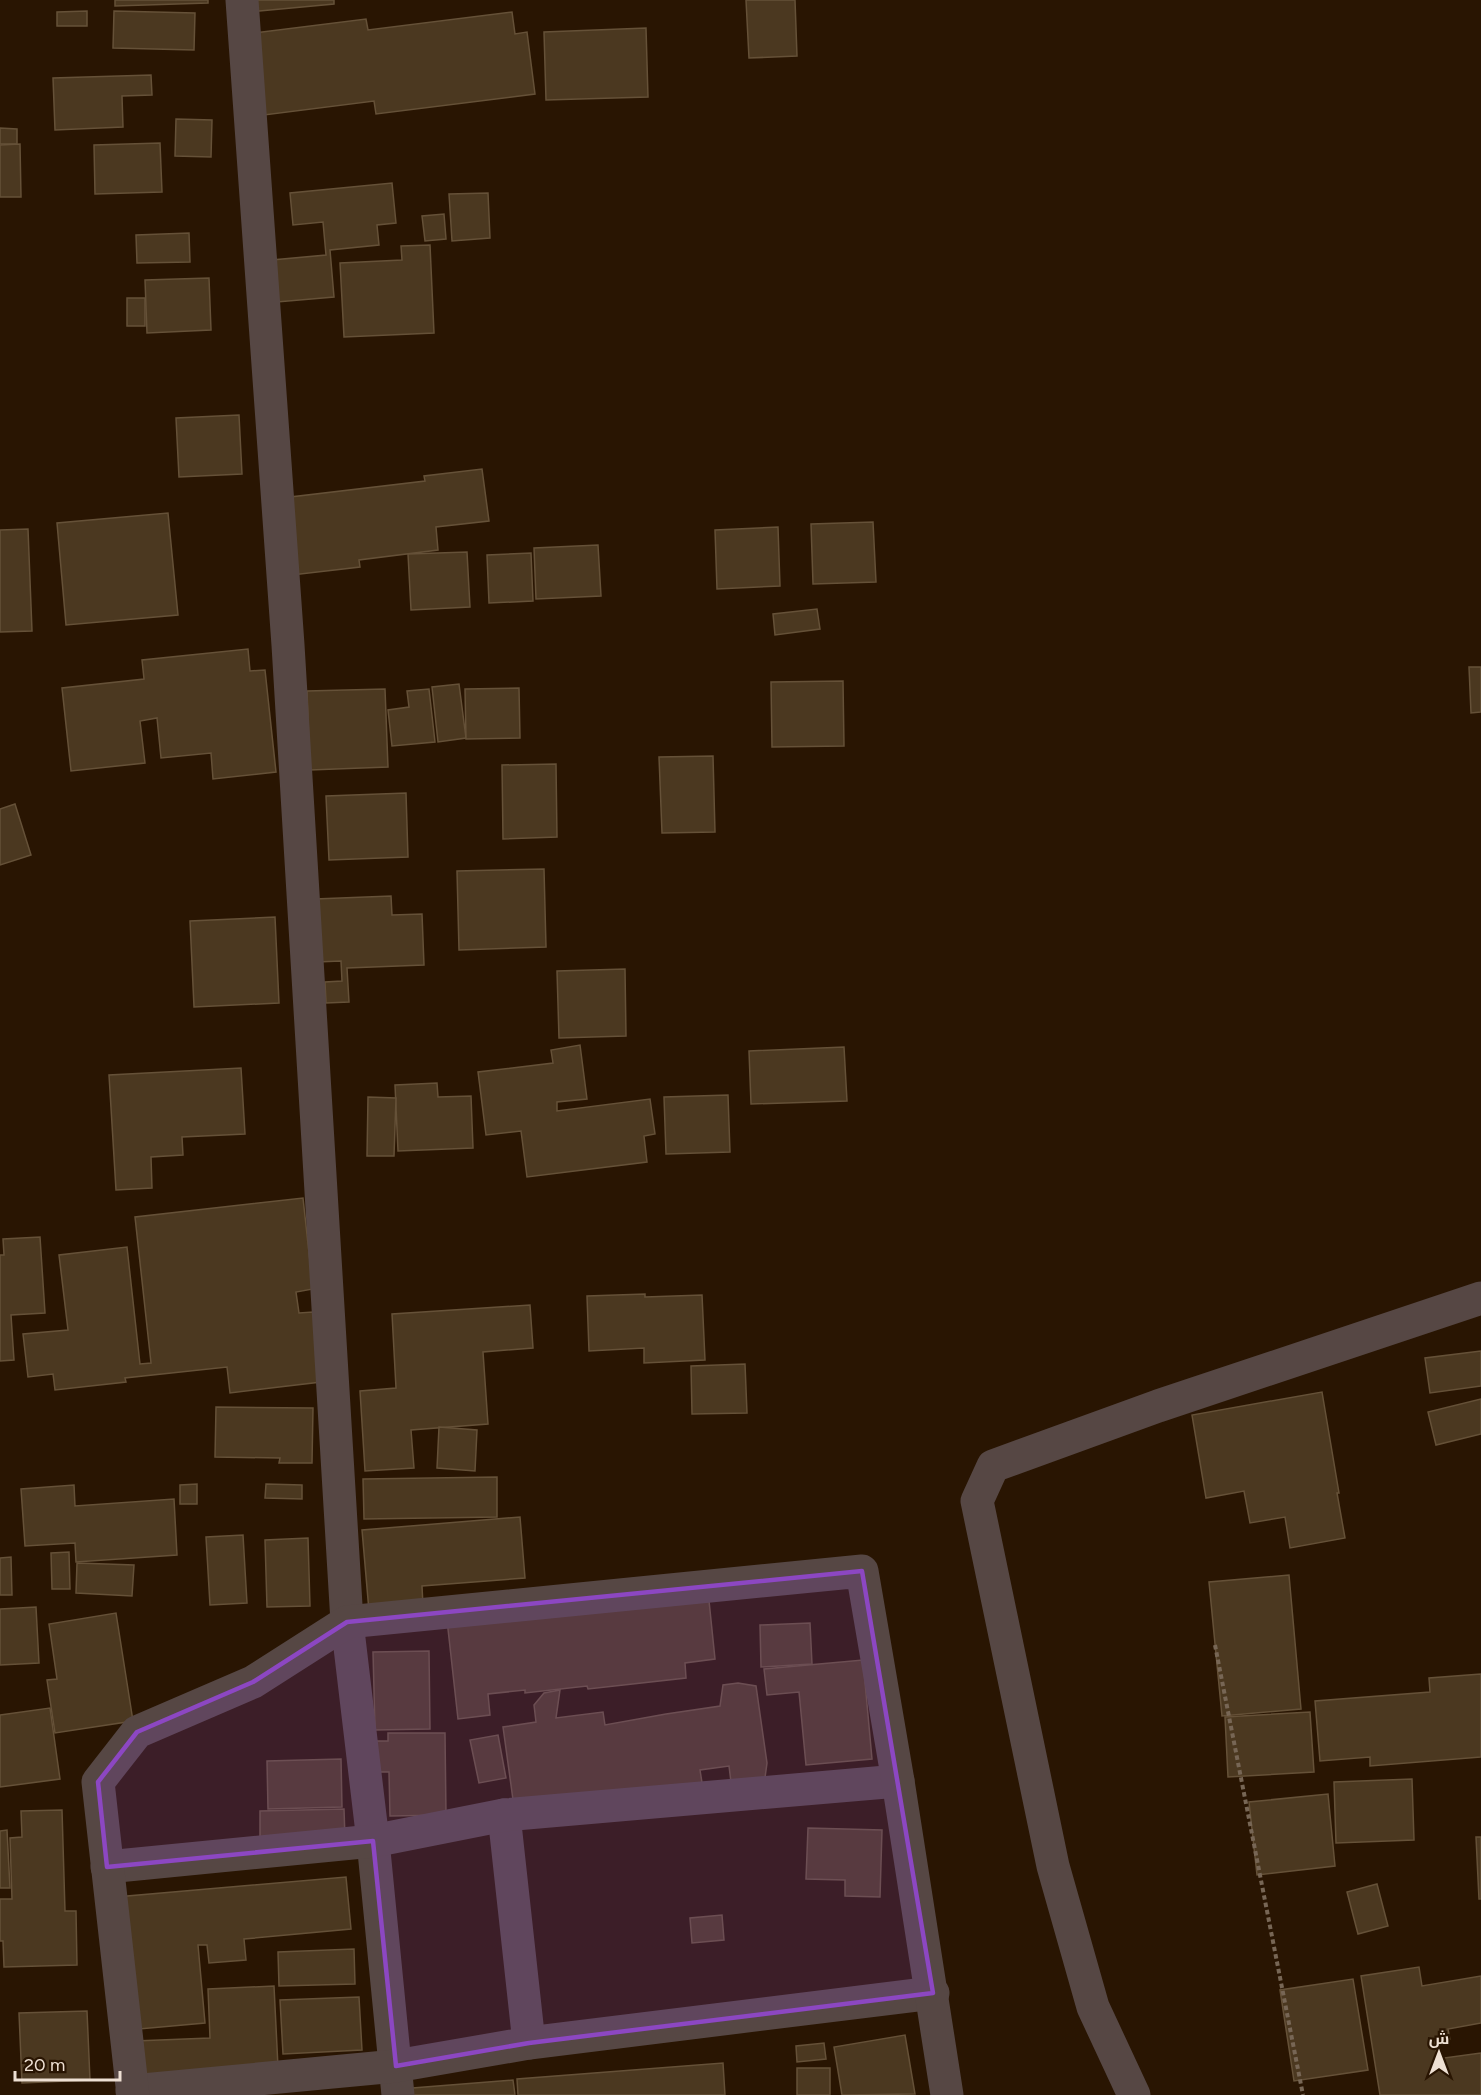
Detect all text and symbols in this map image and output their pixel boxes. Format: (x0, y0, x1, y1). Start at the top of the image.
north arrow (1409, 2023, 1469, 2083)
text: ش (1429, 2029, 1449, 2048)
scale bar (15, 2044, 120, 2082)
text: 20 m (24, 2054, 65, 2076)

